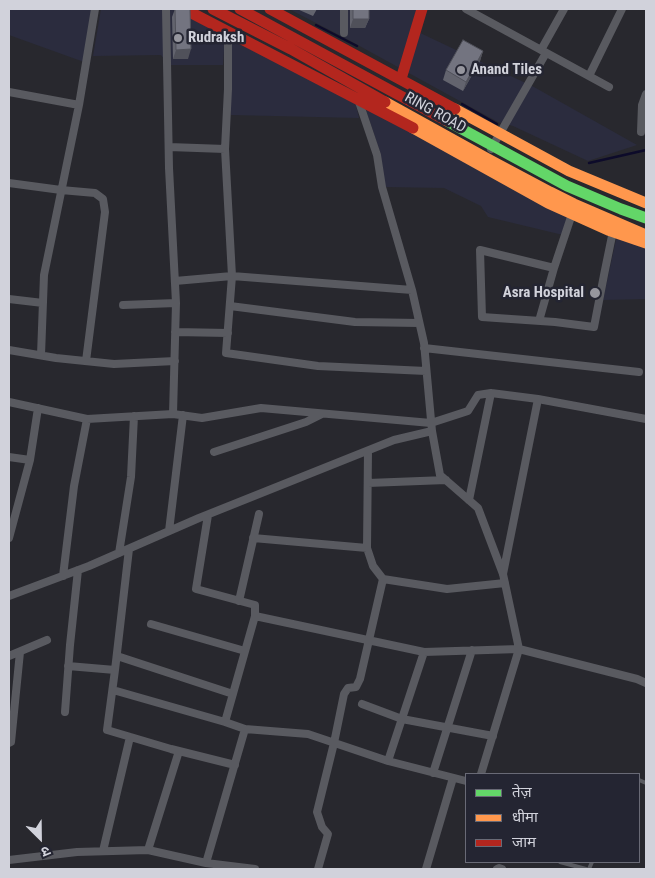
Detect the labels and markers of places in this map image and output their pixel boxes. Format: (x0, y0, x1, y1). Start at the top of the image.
place label: Rudraksh (188, 29, 244, 47)
marker: Rudraksh (172, 32, 184, 44)
place label: Anand Tiles (471, 61, 542, 79)
marker: Anand Tiles (455, 64, 467, 76)
place label: Asra Hospital (503, 284, 584, 302)
marker: Asra Hospital (588, 286, 602, 300)

